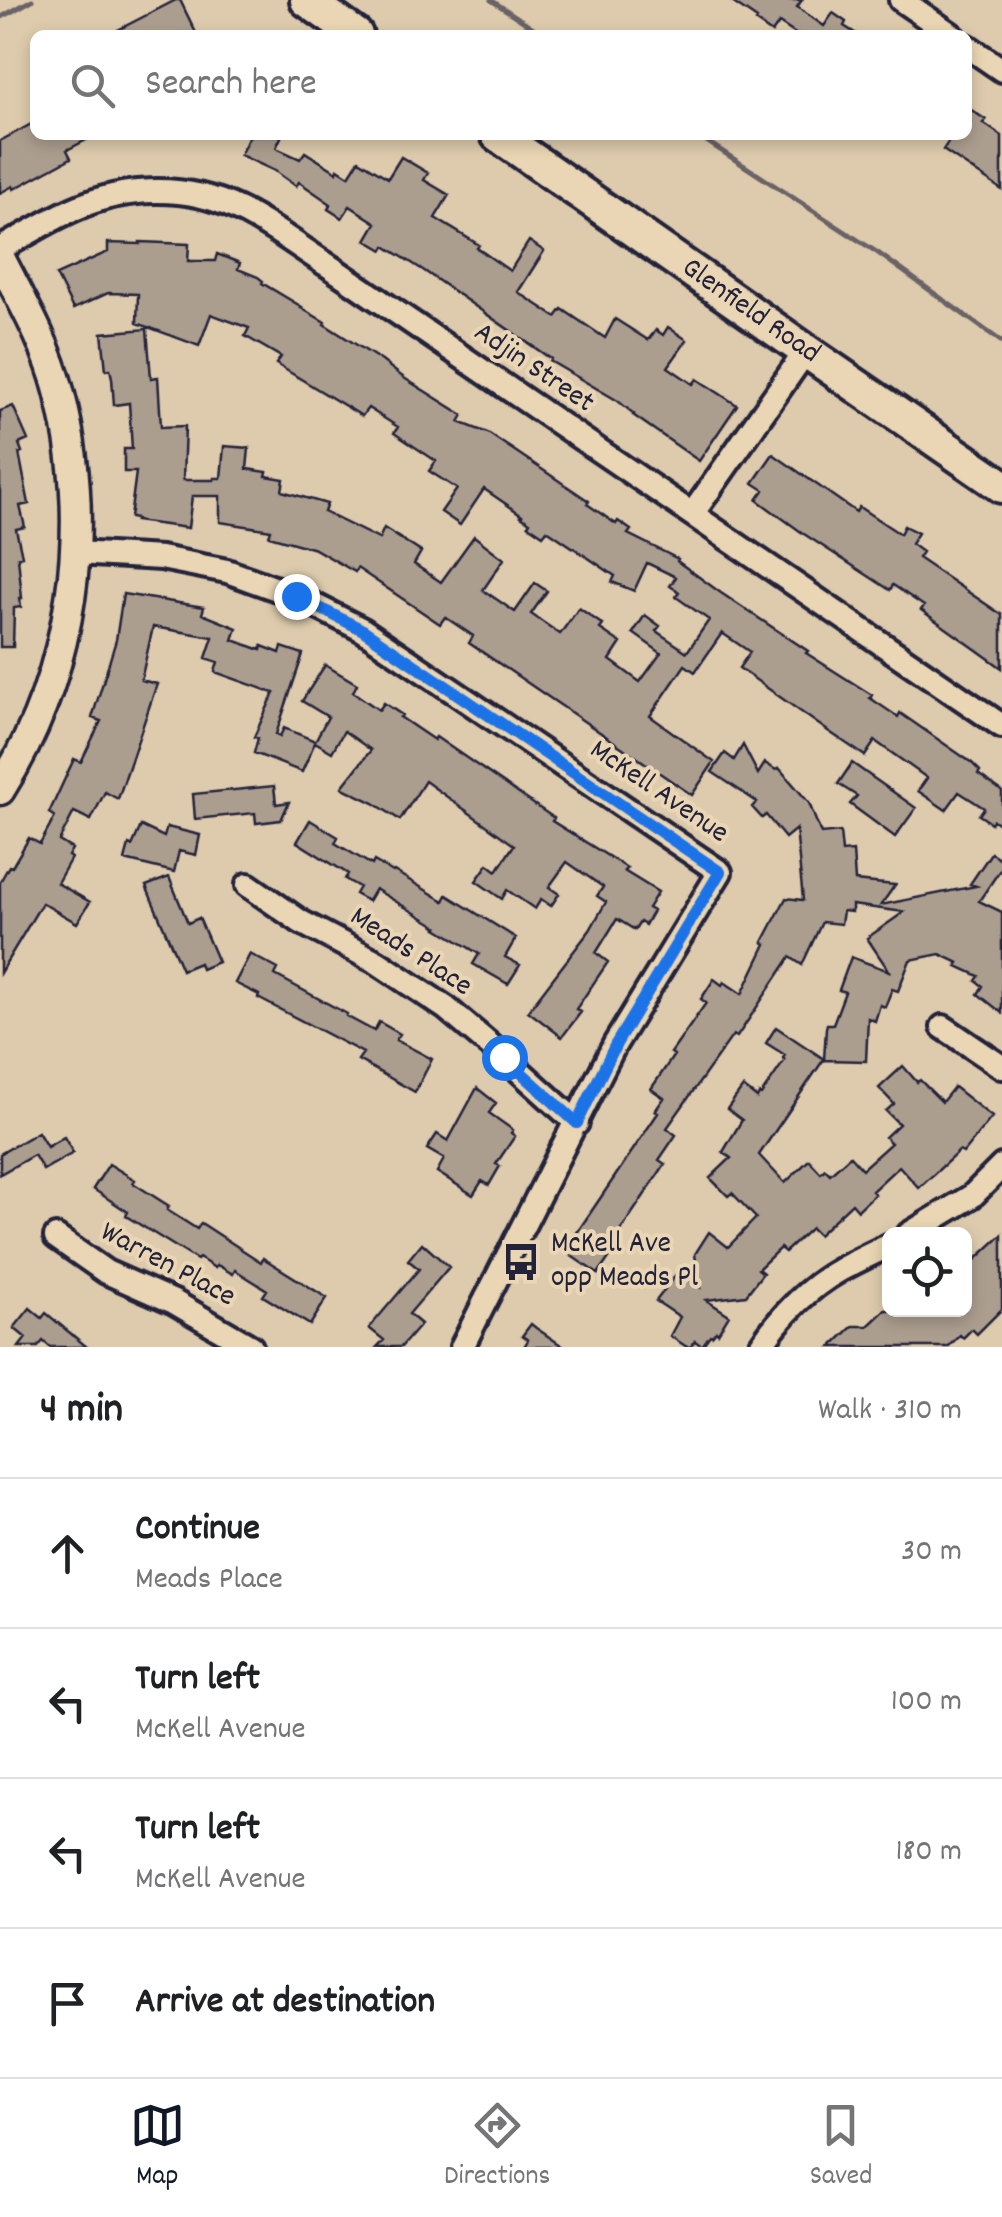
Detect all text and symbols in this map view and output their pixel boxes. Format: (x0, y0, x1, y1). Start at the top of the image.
search box (30, 30, 972, 140)
icon: search (65, 58, 120, 113)
text: Search here (145, 58, 317, 113)
street label: Glenfield Road (672, 248, 828, 376)
street label: Adjin Street (464, 313, 602, 425)
route end (274, 574, 320, 620)
street label: McKell Avenue (580, 730, 736, 856)
street label: Meads Place (340, 897, 480, 1009)
route start (482, 1035, 528, 1081)
street label: Warren Place (92, 1212, 242, 1320)
place label: McKell Ave opp Meads Pl (551, 1224, 698, 1301)
map controls (882, 1227, 972, 1317)
button: locate (882, 1227, 972, 1317)
bus stop icon: McKell Ave opp Meads Pl (500, 1241, 542, 1283)
text: 4 min (40, 1382, 123, 1442)
text: Walk · 310 m (818, 1389, 962, 1435)
text: Continue (135, 1503, 260, 1558)
icon: ahead (40, 1526, 95, 1581)
text: 30 m (901, 1530, 962, 1576)
text: Meads Place (135, 1558, 283, 1604)
text: Turn left (135, 1653, 260, 1708)
icon: left (40, 1676, 95, 1731)
text: 100 m (891, 1680, 962, 1726)
text: McKell Avenue (135, 1708, 306, 1754)
text: Turn left (135, 1803, 260, 1858)
icon: left (40, 1826, 95, 1881)
text: 180 m (895, 1830, 962, 1876)
text: McKell Avenue (135, 1858, 306, 1904)
icon: arrive (40, 1976, 95, 2031)
text: Arrive at destination (135, 1976, 435, 2031)
tab: Map (130, 2098, 185, 2198)
tab: Directions (444, 2098, 550, 2198)
tab: Saved (810, 2098, 872, 2198)

